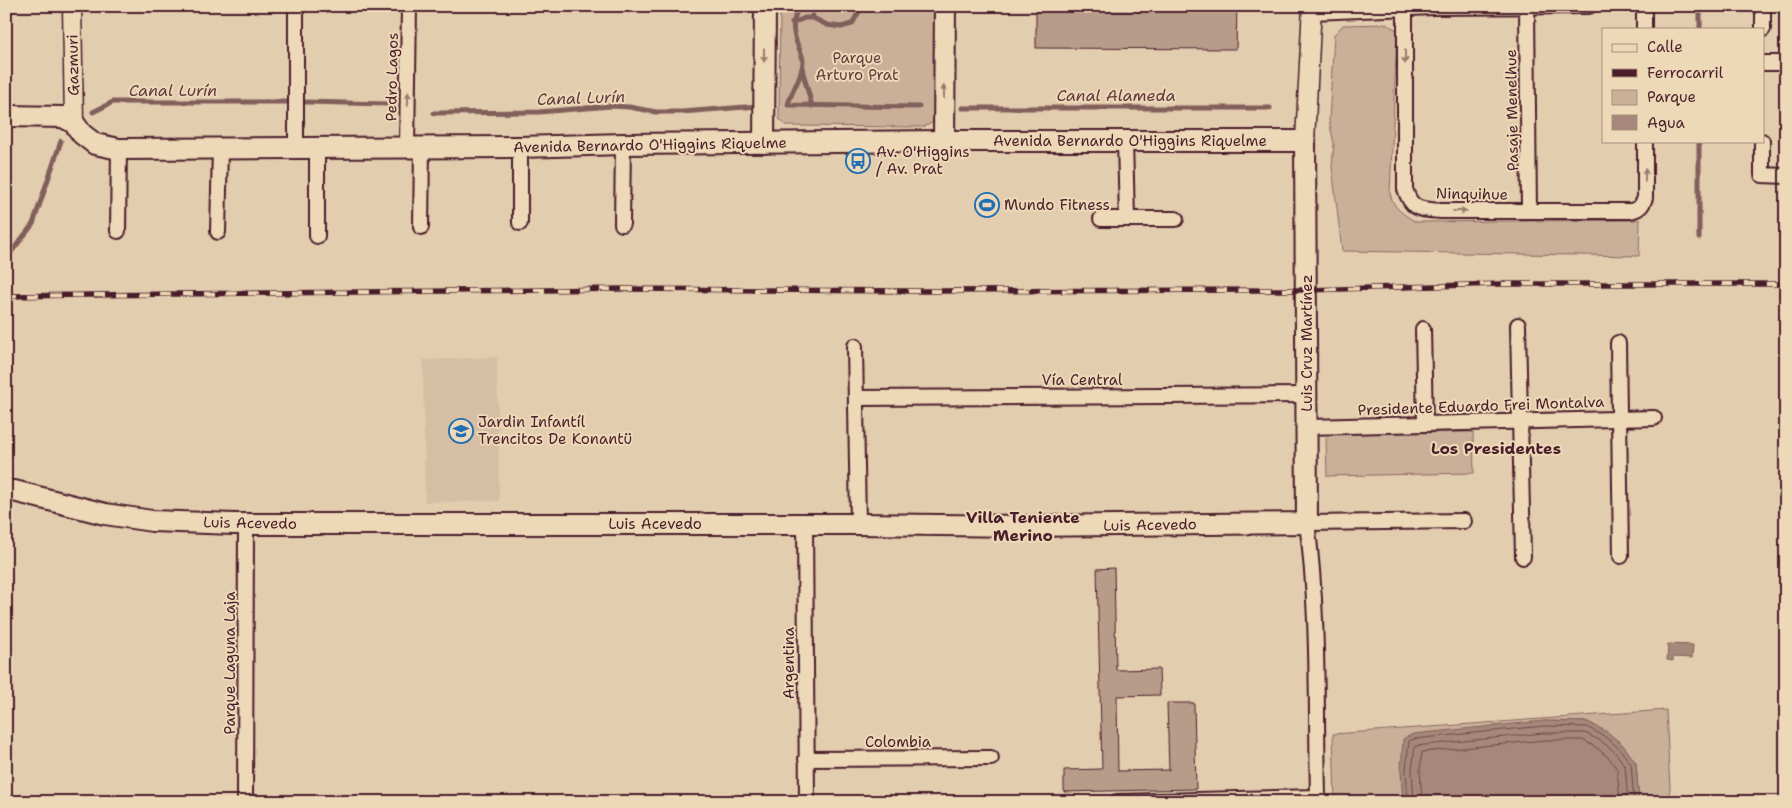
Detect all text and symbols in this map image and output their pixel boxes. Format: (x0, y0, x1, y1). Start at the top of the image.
legend (1602, 28, 1764, 142)
street label: Pedro Lagos (381, 32, 403, 122)
street label: Gazmuri (62, 34, 84, 96)
text: Calle (1647, 37, 1683, 57)
one-way arrow (760, 47, 768, 63)
park label: Parque Arturo Prat (816, 48, 898, 85)
one-way arrow (1401, 49, 1409, 65)
street label: Pasaje Menelhue (1501, 49, 1523, 171)
text: Ferrocarril (1647, 63, 1724, 83)
water label: Canal Lurín (129, 80, 217, 101)
one-way arrow (940, 84, 948, 100)
water label: Canal Alameda (1056, 85, 1176, 106)
water label: Canal Lurín (536, 86, 626, 110)
text: Parque (1647, 87, 1696, 107)
one-way arrow (404, 91, 412, 107)
text: Agua (1647, 113, 1686, 133)
street label: Avenida Bernardo O'Higgins Riquelme (993, 131, 1267, 151)
street label: Avenida Bernardo O'Higgins Riquelme (513, 133, 787, 157)
place label: Av. O'Higgins / Av. Prat (876, 142, 970, 179)
bus stop icon: Av. O'Higgins / Av. Prat (845, 148, 871, 174)
one-way arrow (1641, 167, 1649, 183)
street label: Ninquihue (1436, 183, 1508, 205)
sports icon: Mundo Fitness (974, 192, 1000, 218)
place label: Mundo Fitness (1004, 195, 1110, 215)
one-way arrow (1452, 207, 1468, 215)
street label: Luis Cruz Martínez (1297, 274, 1317, 412)
street label: Vía Central (1042, 370, 1123, 390)
street label: Presidente Eduardo Frei Montalva (1357, 392, 1605, 420)
place label: Jardin Infantíl Trencitos De Konantü (478, 412, 632, 449)
school or university icon: Jardin Infantíl Trencitos De Konantü (448, 418, 474, 444)
district label: Los Presidentes (1431, 438, 1561, 459)
district label: Villa Teniente Merino (966, 507, 1080, 546)
street label: Luis Acevedo (203, 512, 297, 534)
street label: Luis Acevedo (608, 514, 702, 534)
street label: Luis Acevedo (1103, 514, 1197, 536)
street label: Parque Laguna Laja (220, 591, 240, 735)
street label: Argentina (779, 626, 799, 699)
street label: Colombia (865, 732, 932, 752)

